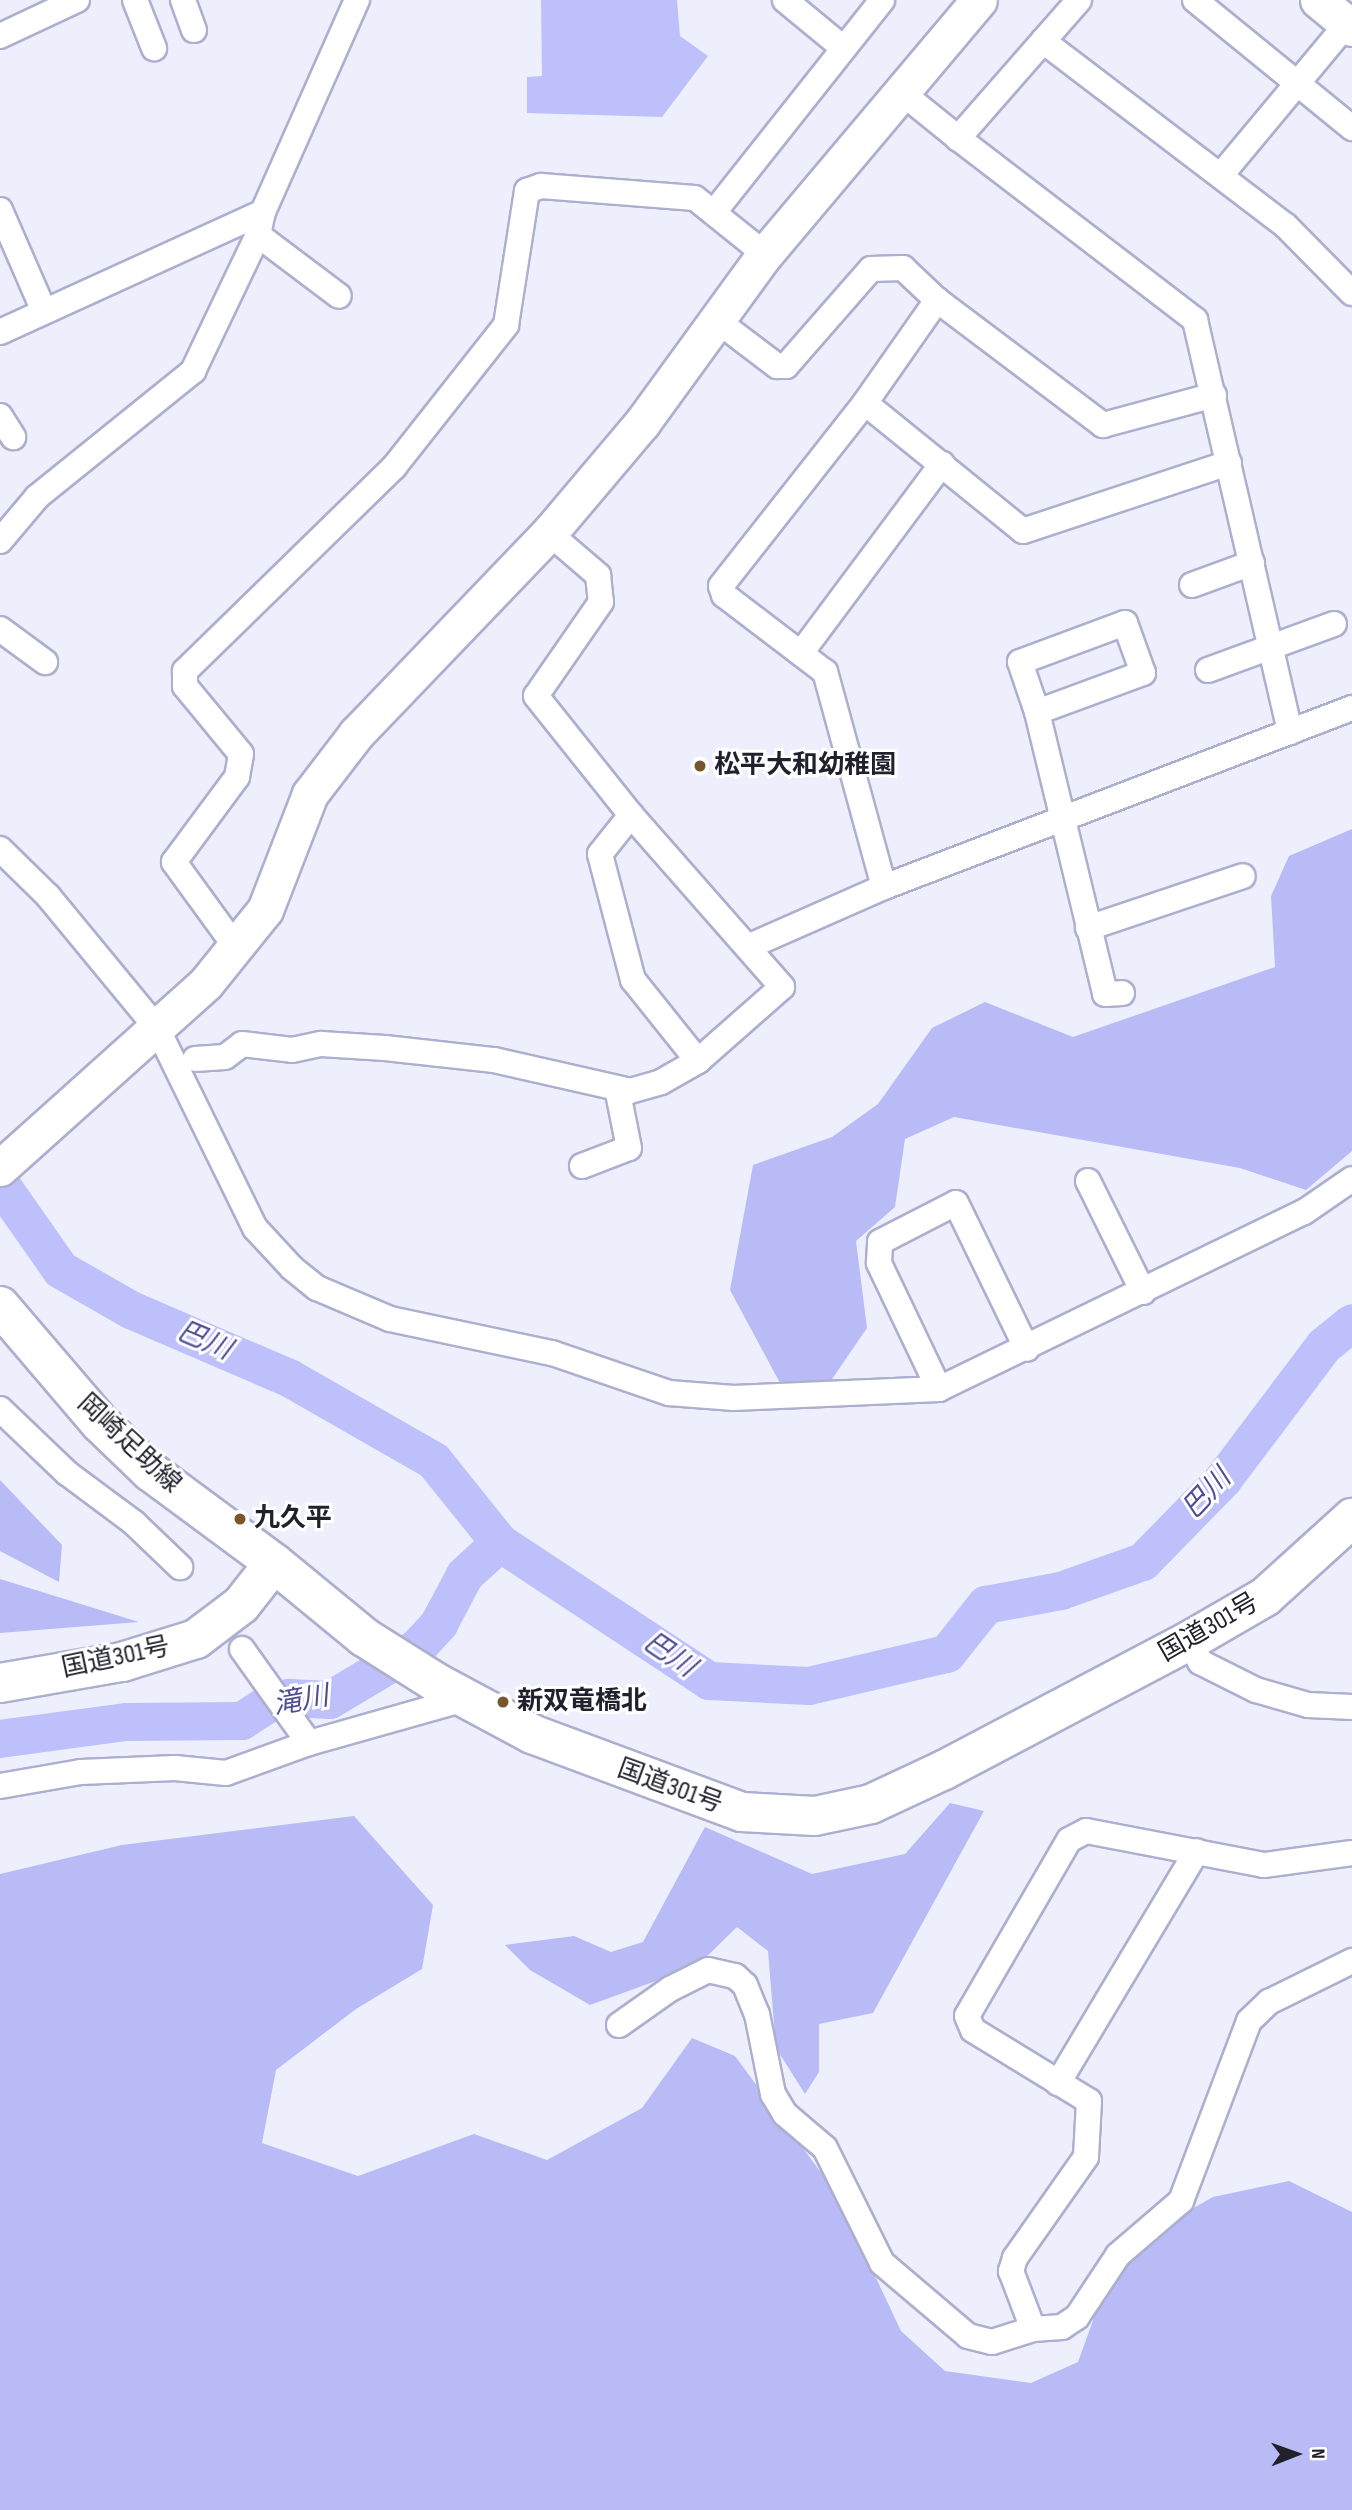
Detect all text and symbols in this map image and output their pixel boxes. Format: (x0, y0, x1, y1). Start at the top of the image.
place label: 松平大和幼稚園 (714, 750, 896, 782)
marker: 松平大和幼稚園 (692, 758, 708, 774)
water label: 巴川 (172, 1315, 236, 1367)
street label: 岡崎足助線 (71, 1388, 187, 1500)
water label: 巴川 (1176, 1462, 1238, 1526)
place label: 九久平 (254, 1503, 332, 1535)
marker: 九久平 (232, 1511, 248, 1527)
street label: 国道301号 (1154, 1587, 1264, 1669)
water label: 巴川 (636, 1625, 702, 1685)
street label: 国道301号 (59, 1631, 173, 1685)
water label: 滝川 (271, 1680, 331, 1722)
place label: 新双竜橋北 (517, 1686, 647, 1718)
marker: 新双竜橋北 (495, 1694, 511, 1710)
street label: 国道301号 (613, 1754, 727, 1820)
north arrow (1261, 2419, 1331, 2489)
text: N (1306, 2448, 1329, 2459)

